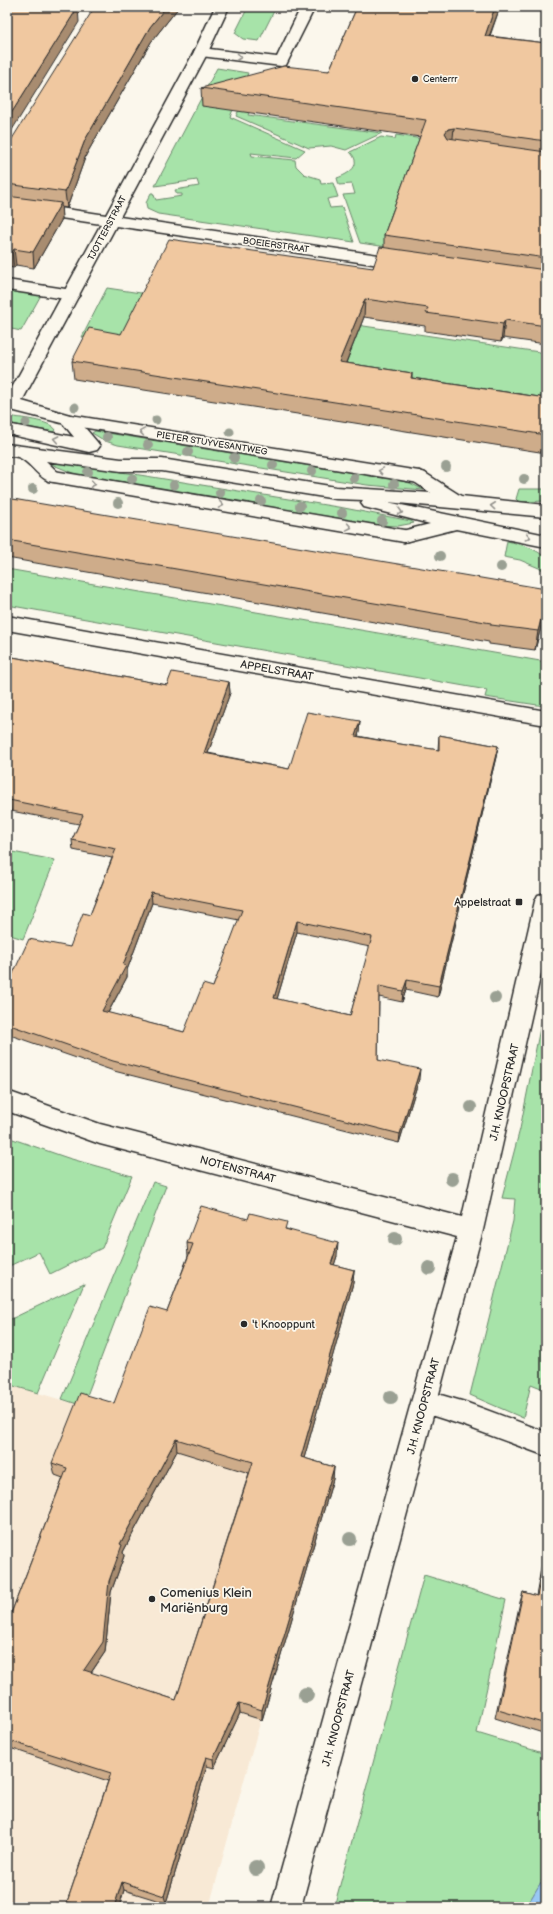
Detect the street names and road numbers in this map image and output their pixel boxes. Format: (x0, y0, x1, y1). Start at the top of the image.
street label: TJOTTERSTRAAT (86, 194, 129, 262)
street label: BOEIERSTRAAT (242, 235, 310, 256)
street label: PIETER STUYVESANTWEG (156, 429, 268, 458)
street label: APPELSTRAAT (239, 658, 315, 683)
street label: J.H. KNOOPSTRAAT (487, 1042, 522, 1142)
street label: NOTENSTRAAT (198, 1153, 278, 1186)
street label: J.H. KNOOPSTRAAT (404, 1356, 443, 1456)
street label: J.H. KNOOPSTRAAT (319, 1668, 358, 1768)

